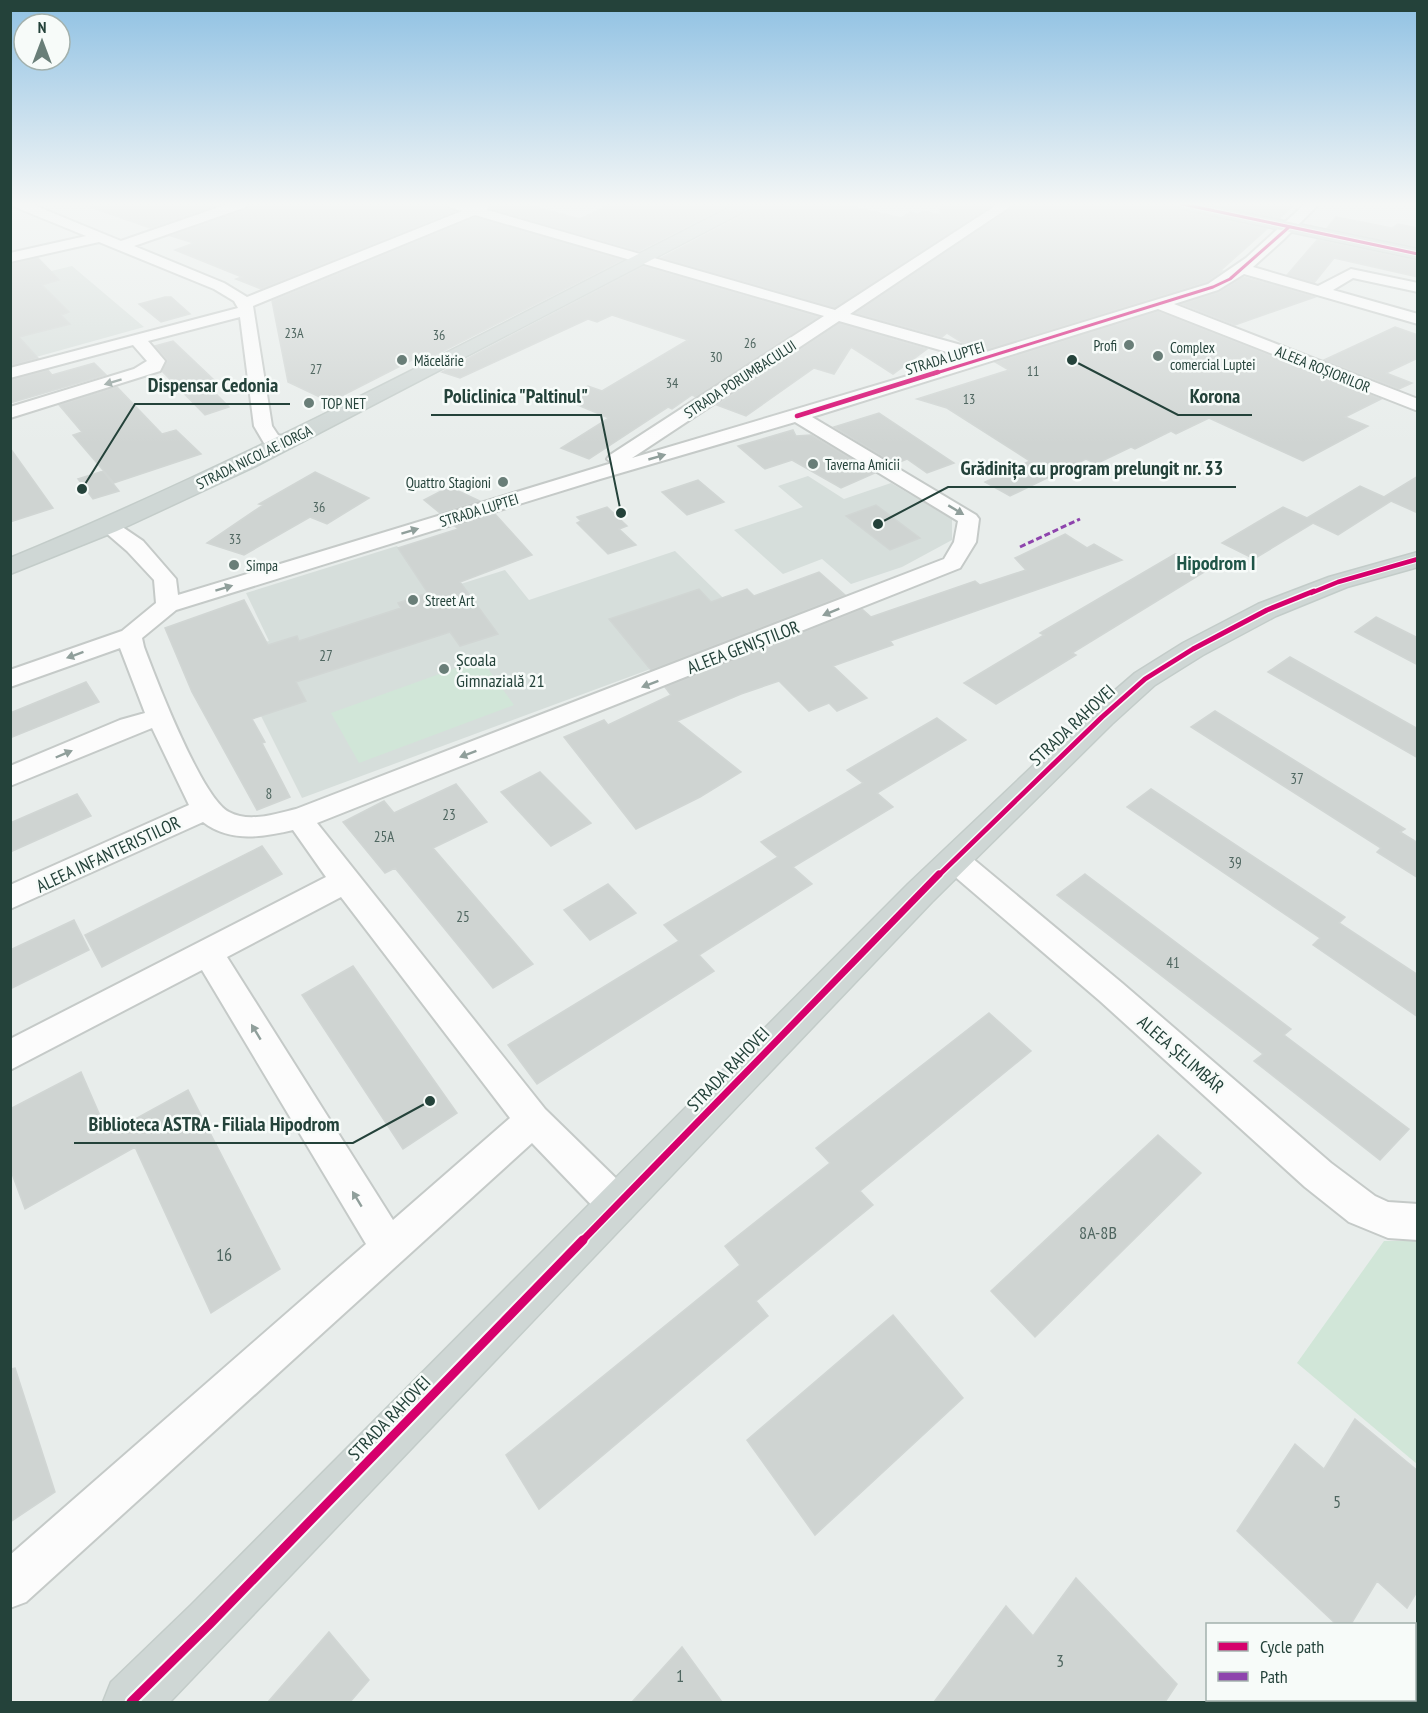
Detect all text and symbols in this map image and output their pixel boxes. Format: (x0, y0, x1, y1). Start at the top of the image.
north arrow (12, 12, 72, 72)
text: N (38, 17, 46, 37)
house number: 23A (284, 324, 304, 342)
house number: 36 (433, 326, 445, 344)
house number: 26 (744, 334, 756, 352)
street label: STRADA PORUMBACULUI (680, 336, 800, 422)
place label: Profi (1093, 336, 1117, 355)
street label: STRADA LUPTEI (903, 337, 987, 379)
marker: Profi (1122, 338, 1136, 352)
place label: Complex comercial Luptei (1170, 338, 1255, 374)
street label: ALEEA ROȘIORILOR (1273, 341, 1373, 397)
house number: 30 (710, 348, 722, 366)
marker: Complex comercial Luptei (1151, 349, 1165, 363)
place label: Măcelărie (414, 351, 464, 370)
marker: Măcelărie (395, 353, 409, 367)
house number: 27 (310, 360, 322, 378)
house number: 11 (1027, 362, 1039, 380)
callout: Dispensar Cedonia (135, 366, 290, 404)
text: Dispensar Cedonia (148, 372, 278, 398)
house number: 34 (666, 374, 679, 392)
callout: Policlinica "Paltinul" (431, 377, 601, 415)
callout: Korona (1178, 377, 1252, 415)
one-way arrow (104, 378, 122, 387)
text: Policlinica "Paltinul" (444, 383, 588, 409)
text: Korona (1190, 383, 1240, 409)
house number: 13 (963, 390, 975, 408)
place label: TOP NET (321, 394, 366, 413)
marker: TOP NET (302, 396, 316, 410)
street label: STRADA NICOLAE IORGA (193, 420, 316, 493)
callout: Grădinița cu program prelungit nr. 33 (948, 449, 1236, 487)
one-way arrow (648, 452, 666, 461)
place label: Taverna Amicii (825, 455, 900, 474)
text: Grădinița cu program prelungit nr. 33 (961, 455, 1223, 481)
marker: Taverna Amicii (806, 457, 820, 471)
place label: Quattro Stagioni (406, 473, 491, 492)
marker: Quattro Stagioni (496, 475, 510, 489)
street label: STRADA LUPTEI (437, 489, 521, 531)
house number: 36 (313, 498, 325, 516)
one-way arrow (948, 505, 964, 516)
one-way arrow (401, 526, 419, 535)
house number: 33 (229, 530, 241, 548)
district label: Hipodrom I (1177, 550, 1255, 576)
place label: Simpa (246, 556, 278, 575)
marker: Simpa (227, 558, 241, 572)
one-way arrow (215, 583, 233, 592)
place label: Street Art (425, 591, 475, 610)
marker: Street Art (406, 593, 420, 607)
one-way arrow (822, 607, 840, 617)
street label: ALEEA GENIȘTILOR (684, 615, 803, 679)
house number: 27 (319, 646, 333, 665)
place label: Școala Gimnazială 21 (456, 648, 545, 692)
one-way arrow (66, 651, 84, 660)
marker: Școala Gimnazială 21 (437, 662, 451, 676)
one-way arrow (641, 679, 659, 689)
street label: STRADA RAHOVEI (1024, 679, 1120, 771)
one-way arrow (56, 749, 74, 759)
one-way arrow (459, 750, 477, 759)
house number: 37 (1290, 769, 1304, 788)
house number: 8 (266, 784, 272, 803)
house number: 23 (442, 805, 456, 824)
street label: ALEEA INFANTERISTILOR (32, 810, 184, 897)
house number: 25A (374, 827, 395, 846)
house number: 39 (1228, 853, 1242, 872)
house number: 25 (456, 907, 470, 926)
house number: 41 (1166, 953, 1180, 972)
street label: ALEEA ȘELIMBĂR (1133, 1010, 1229, 1098)
street label: STRADA RAHOVEI (682, 1022, 774, 1116)
one-way arrow (251, 1024, 262, 1040)
callout: Biblioteca ASTRA - Filiala Hipodrom (74, 1105, 353, 1143)
text: Biblioteca ASTRA - Filiala Hipodrom (88, 1111, 340, 1137)
one-way arrow (352, 1191, 363, 1207)
house number: 8A-8B (1079, 1221, 1117, 1244)
house number: 16 (216, 1243, 232, 1266)
street label: STRADA RAHOVEI (343, 1371, 435, 1465)
house number: 5 (1333, 1490, 1341, 1513)
legend (1206, 1623, 1416, 1701)
text: Cycle path (1260, 1635, 1324, 1658)
house number: 3 (1056, 1649, 1064, 1672)
house number: 1 (676, 1664, 684, 1687)
text: Path (1260, 1665, 1288, 1688)

